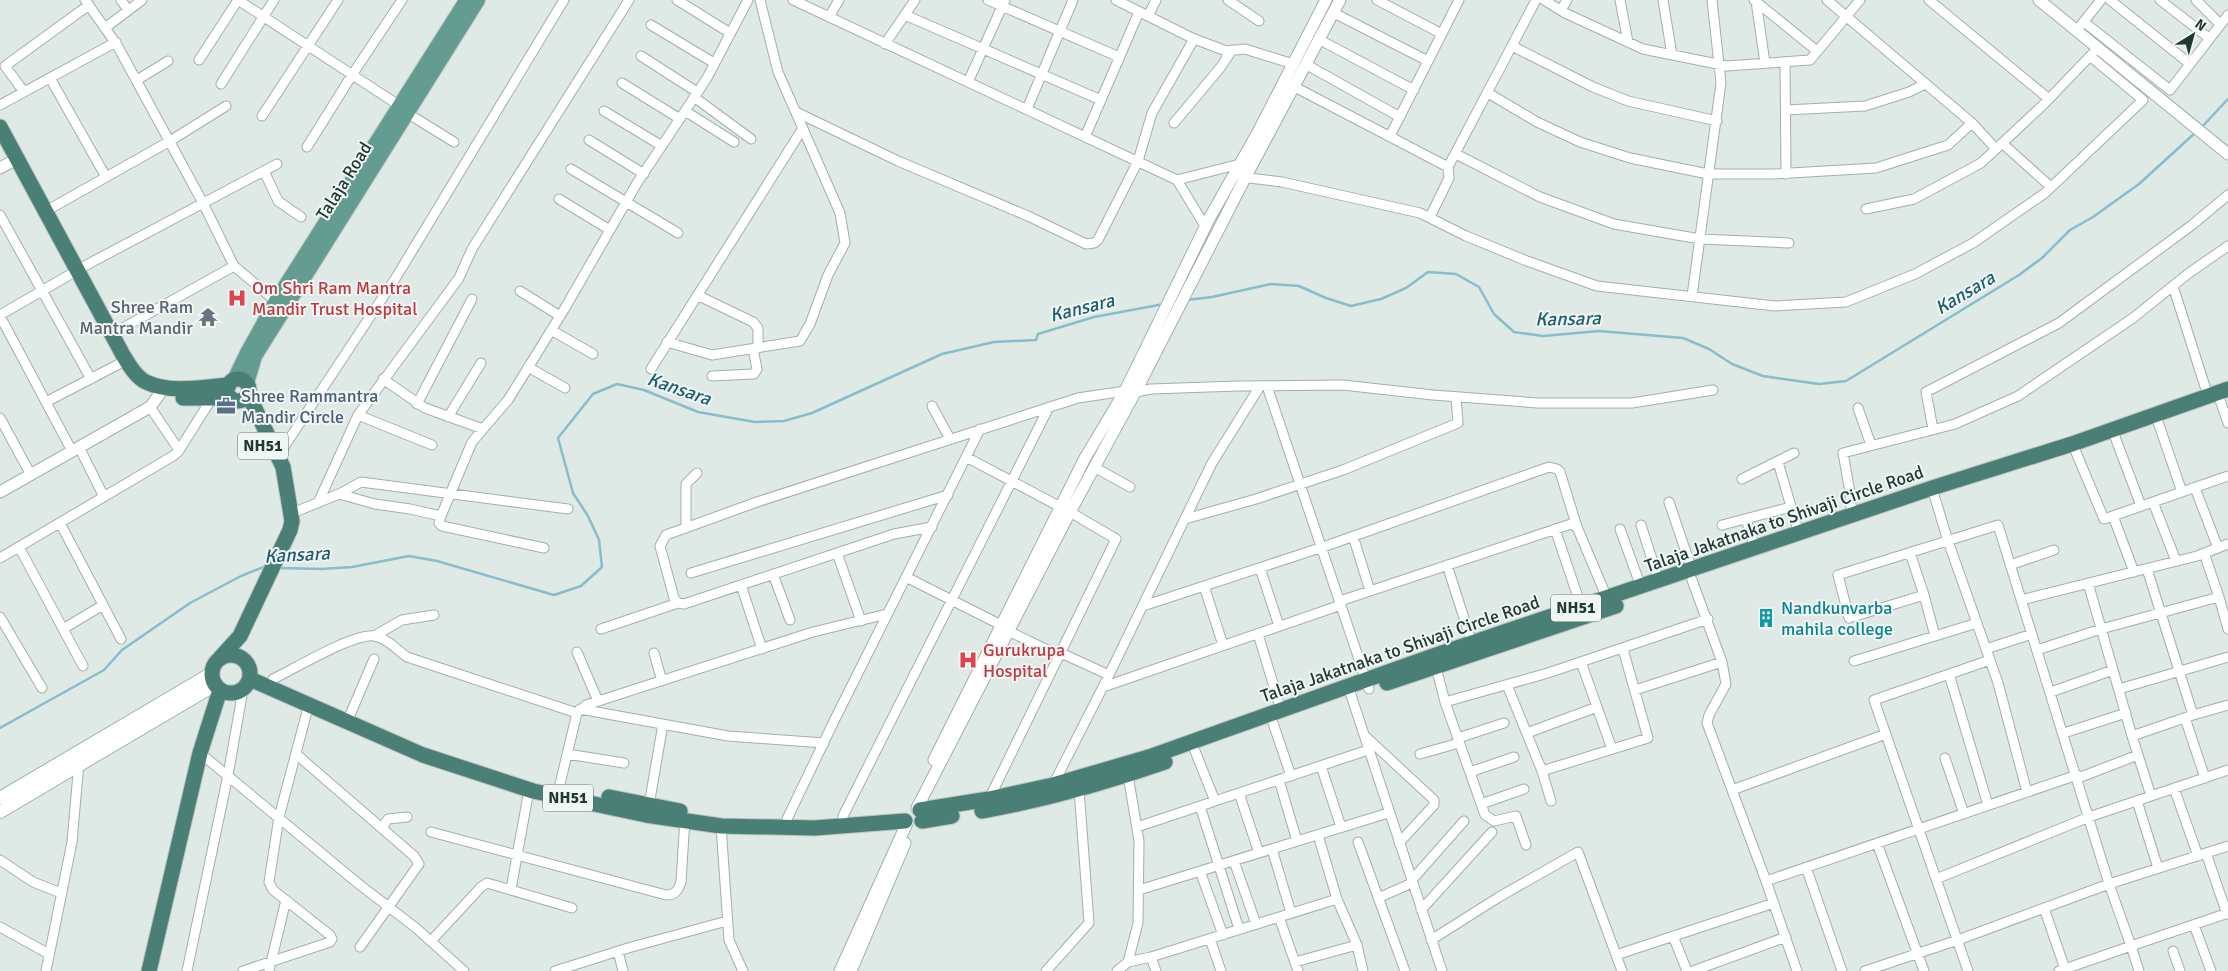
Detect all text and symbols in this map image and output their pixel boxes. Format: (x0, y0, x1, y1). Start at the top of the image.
north arrow (2168, 10, 2218, 60)
text: N (2192, 15, 2210, 35)
street label: Talaja Road (311, 138, 377, 224)
water label: Kansara (1931, 265, 2001, 320)
place label: Om Shri Ram Mantra Mandir Trust Hospital (252, 277, 417, 320)
hospital icon: Om Shri Ram Mantra Mandir Trust Hospital (226, 287, 248, 309)
water label: Kansara (1047, 288, 1118, 328)
place label: Shree Ram Mantra Mandir (79, 296, 193, 339)
temple icon: Shree Ram Mantra Mandir (197, 306, 219, 328)
water label: Kansara (1535, 306, 1602, 332)
water label: Kansara (644, 367, 715, 411)
place label: Shree Rammantra Mandir Circle (241, 385, 378, 428)
office icon: Shree Rammantra Mandir Circle (215, 395, 237, 417)
road number: NH51 (238, 432, 288, 460)
street label: Talaja Jakatnaka to Shivaji Circle Road (1642, 461, 1926, 577)
water label: Kansara (264, 541, 332, 569)
street label: Talaja Jakatnaka to Shivaji Circle Road (1258, 591, 1542, 707)
road number: NH51 (1551, 594, 1601, 622)
place label: Nandkunvarba mahila college (1781, 597, 1893, 640)
building icon: Nandkunvarba mahila college (1755, 607, 1777, 629)
place label: Gurukrupa Hospital (983, 639, 1065, 682)
hospital icon: Gurukrupa Hospital (957, 649, 979, 671)
road number: NH51 (543, 784, 593, 811)

